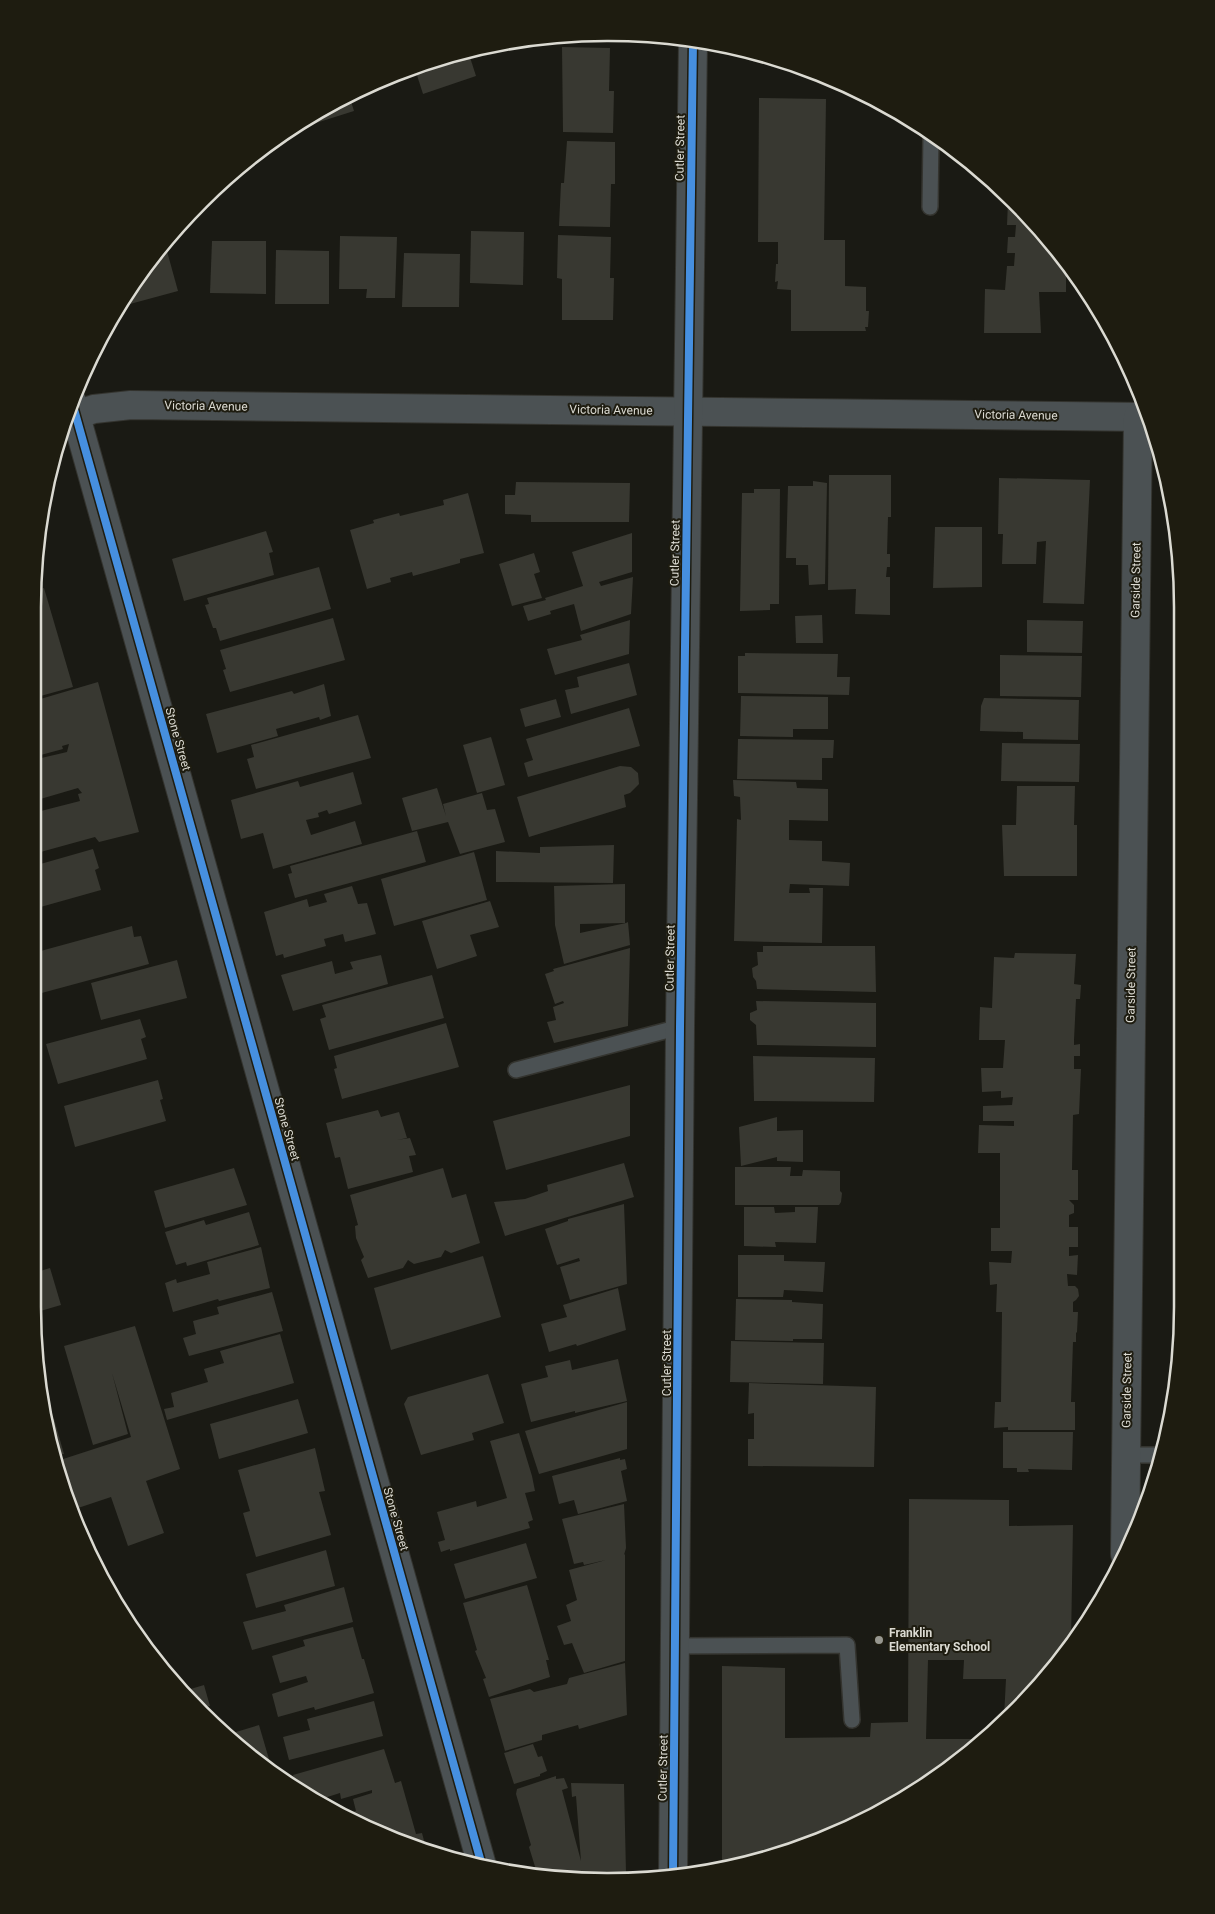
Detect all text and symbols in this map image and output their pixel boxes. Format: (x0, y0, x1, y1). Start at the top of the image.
street label: Cutler Street (672, 115, 688, 181)
street label: Victoria Avenue (164, 398, 248, 414)
street label: Victoria Avenue (569, 402, 653, 418)
street label: Victoria Avenue (974, 407, 1058, 423)
street label: Cutler Street (667, 520, 683, 586)
street label: Garside Street (1128, 542, 1144, 618)
street label: Stone Street (162, 706, 194, 772)
street label: Cutler Street (662, 925, 678, 991)
street label: Garside Street (1123, 947, 1139, 1023)
street label: Stone Street (271, 1096, 303, 1162)
street label: Cutler Street (660, 1330, 674, 1396)
street label: Garside Street (1119, 1352, 1135, 1428)
street label: Stone Street (380, 1486, 412, 1552)
place label: Franklin Elementary School (889, 1626, 990, 1654)
marker: Franklin Elementary School (873, 1634, 885, 1646)
street label: Cutler Street (655, 1735, 671, 1801)

